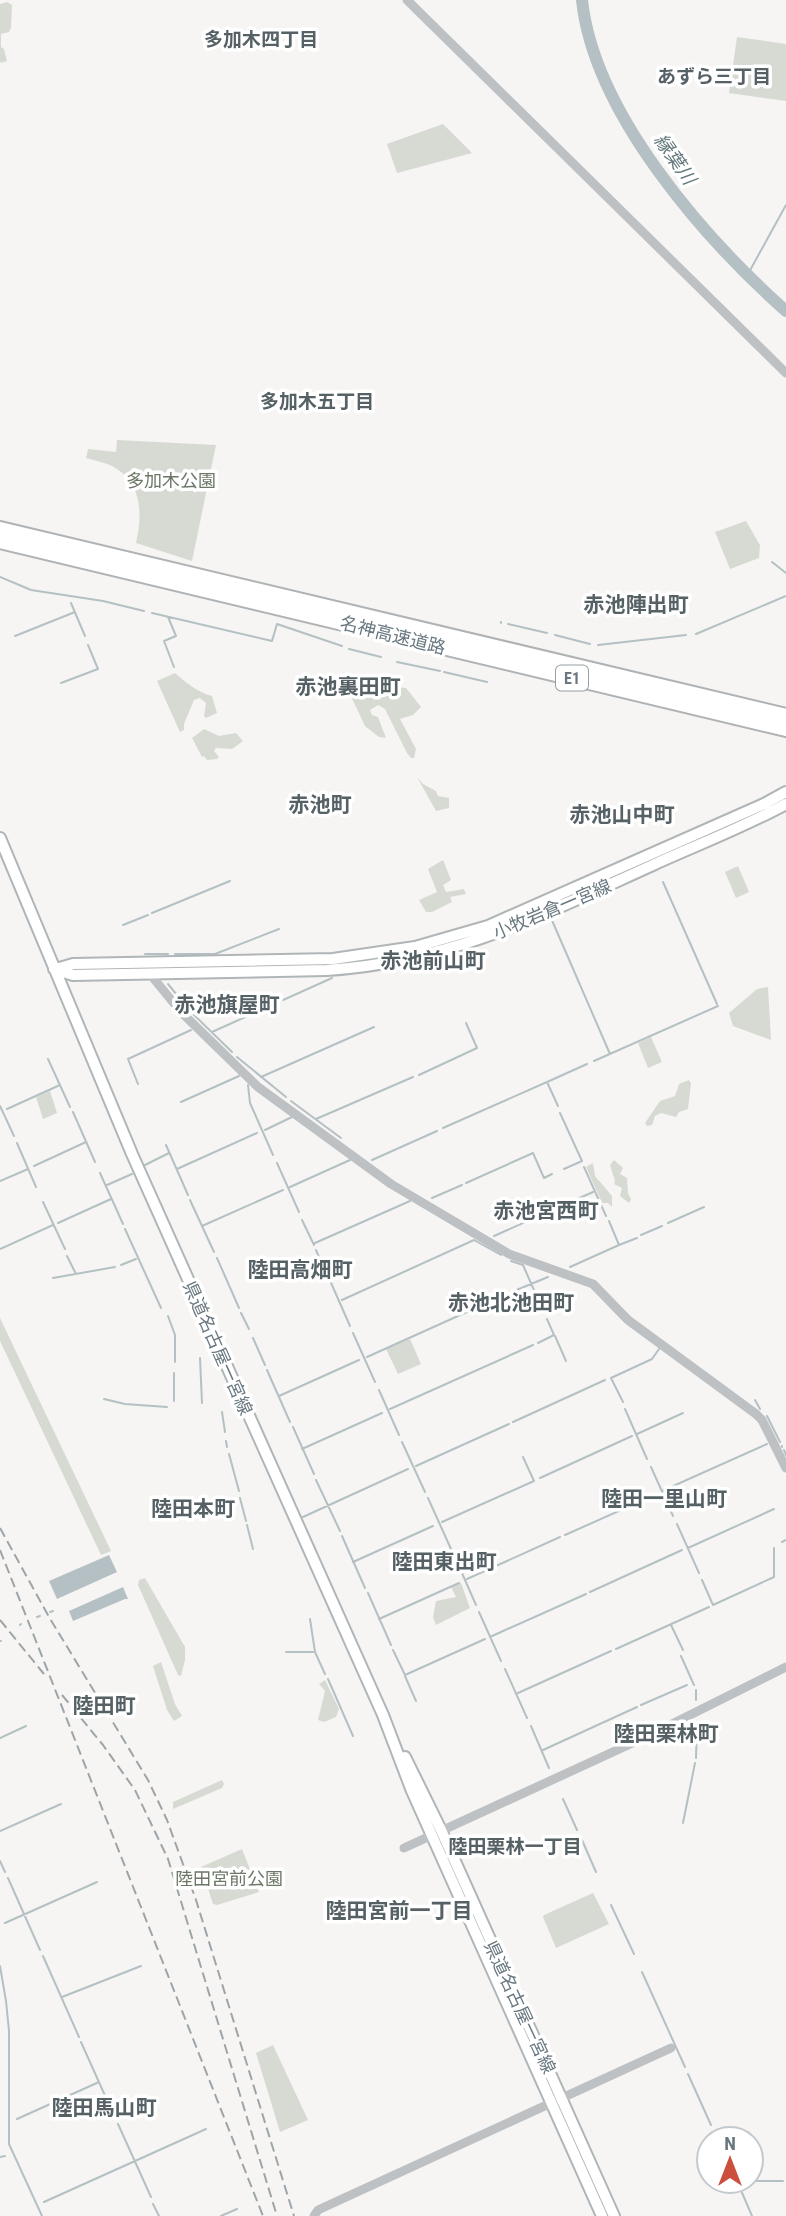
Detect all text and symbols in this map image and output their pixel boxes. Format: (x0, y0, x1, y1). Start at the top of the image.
district label: 多加木四丁目 (204, 28, 318, 51)
district label: あずら三丁目 (657, 65, 771, 88)
water label: 縁葉川 (649, 129, 702, 191)
district label: 多加木五丁目 (260, 390, 374, 413)
park label: 多加木公園 (126, 470, 216, 491)
district label: 赤池陣出町 (584, 593, 689, 617)
street label: 名神高速道路 (338, 612, 448, 658)
road number: E1 (556, 666, 588, 691)
district label: 赤池裏田町 (296, 675, 401, 699)
district label: 赤池町 (289, 793, 352, 817)
district label: 赤池山中町 (570, 803, 675, 827)
street label: 小牧岩倉一宮線 (490, 875, 614, 943)
district label: 赤池前山町 (381, 949, 486, 973)
district label: 赤池旗屋町 (175, 993, 280, 1017)
district label: 赤池宮西町 (494, 1199, 599, 1223)
district label: 陸田高畑町 (248, 1258, 353, 1282)
street label: 県道名古屋一宮線 (179, 1278, 257, 1418)
district label: 赤池北池田町 (448, 1291, 574, 1315)
district label: 陸田一里山町 (601, 1487, 727, 1511)
district label: 陸田本町 (151, 1497, 235, 1521)
district label: 陸田東出町 (392, 1550, 497, 1574)
district label: 陸田町 (73, 1694, 136, 1718)
district label: 陸田栗林町 (614, 1722, 719, 1746)
district label: 陸田栗林一丁目 (448, 1835, 582, 1858)
park label: 陸田宮前公園 (175, 1868, 283, 1889)
district label: 陸田宮前一丁目 (326, 1899, 473, 1923)
street label: 県道名古屋一宮線 (480, 1937, 560, 2077)
district label: 陸田馬山町 (52, 2096, 157, 2120)
north arrow (695, 2125, 765, 2195)
text: N (724, 2132, 736, 2155)

